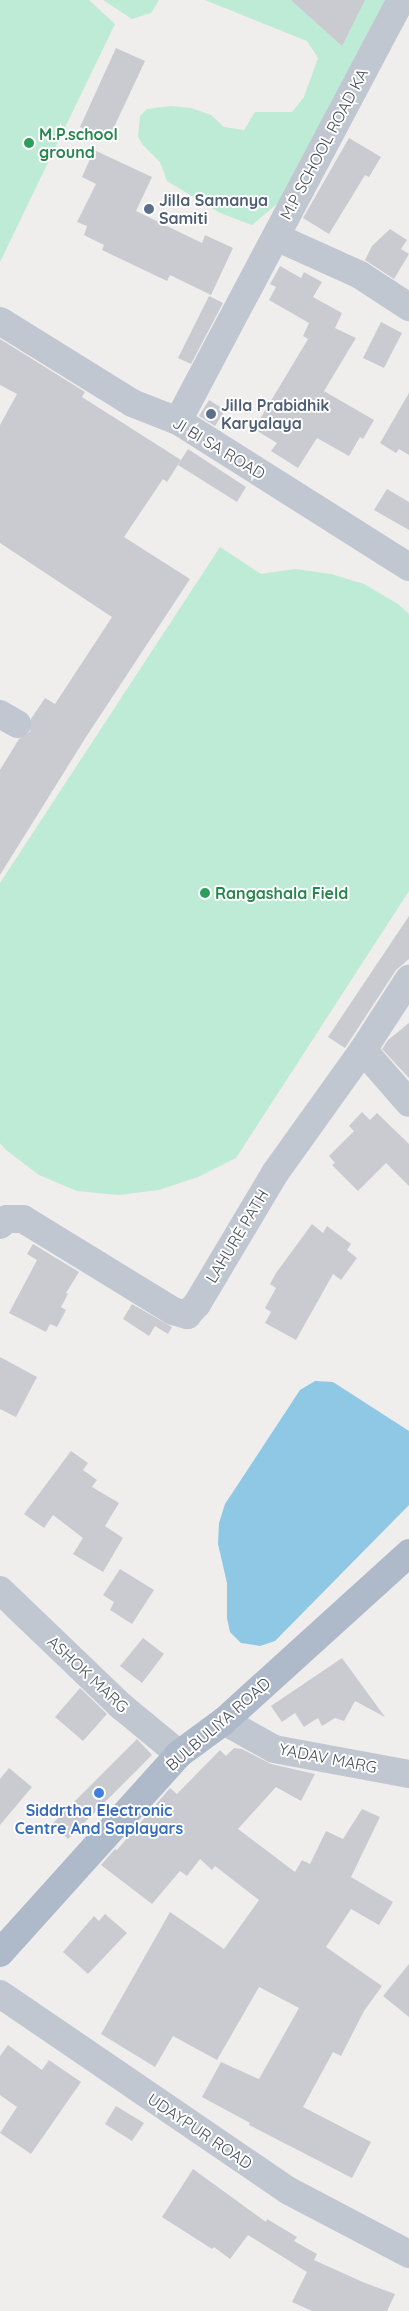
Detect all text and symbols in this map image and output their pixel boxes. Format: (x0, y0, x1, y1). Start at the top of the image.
street label: M.P SCHOOL ROAD KA (276, 65, 372, 223)
place label: M.P.school ground (39, 124, 118, 162)
marker: M.P.school ground (23, 137, 35, 149)
place label: Jilla Samanya Samiti (159, 190, 268, 228)
marker: Jilla Samanya Samiti (143, 203, 155, 215)
place label: Jilla Prabidhik Karyalaya (221, 395, 329, 433)
marker: Jilla Prabidhik Karyalaya (205, 408, 217, 420)
street label: JI BI SA ROAD (169, 413, 269, 483)
place label: Rangashala Field (215, 883, 348, 903)
marker: Rangashala Field (199, 887, 211, 899)
street label: LAHURE PATH (202, 1186, 272, 1286)
street label: ASHOK MARG (44, 1632, 132, 1716)
street label: BULBULIYA ROAD (162, 1673, 274, 1775)
street label: YADAV MARG (277, 1739, 379, 1777)
marker: Siddrtha Electronic Centre And Saplayars (93, 1787, 105, 1799)
place label: Siddrtha Electronic Centre And Saplayars (15, 1800, 183, 1838)
street label: UDAYPUR ROAD (144, 2089, 256, 2173)

